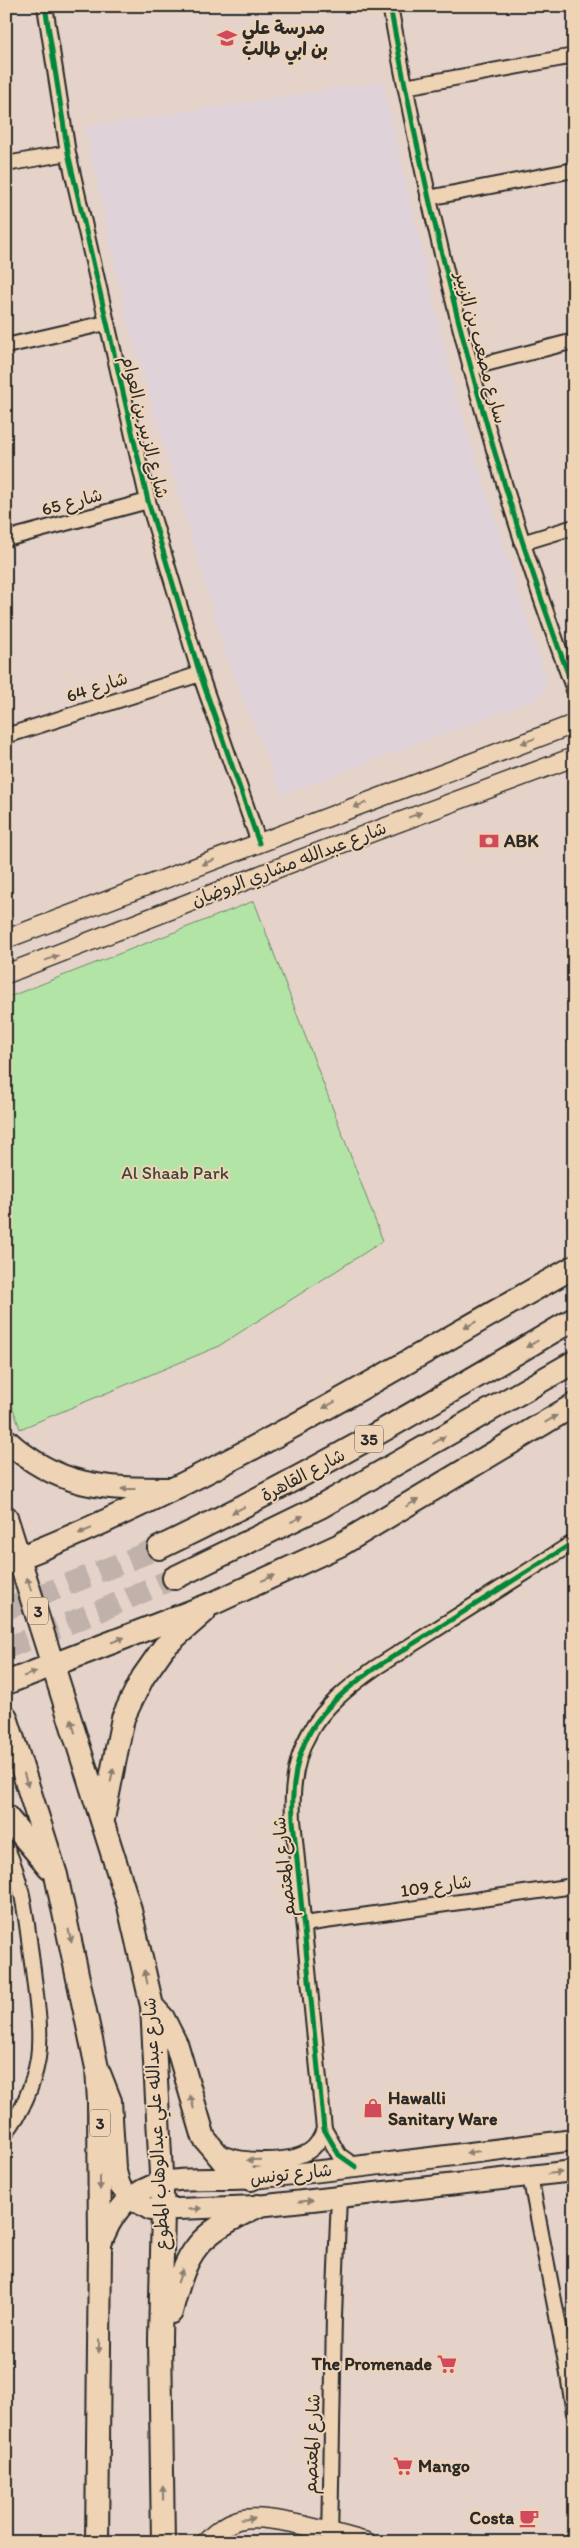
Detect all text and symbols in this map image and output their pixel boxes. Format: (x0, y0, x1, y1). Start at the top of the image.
place label: مدرسة علي بن ابي طالب (242, 17, 328, 65)
school or university icon: مدرسة علي بن ابي طالب (216, 27, 238, 49)
street label: سارع مصعب بن الزبير (449, 268, 512, 426)
street label: شارع الزبير بن العوام (114, 353, 173, 501)
street label: شارع 65 (39, 483, 105, 522)
street label: شارع 64 (63, 667, 131, 708)
one-way arrow (520, 737, 535, 745)
one-way arrow (352, 802, 367, 809)
one-way arrow (408, 811, 423, 819)
street label: شارع عبدالله مشاري الروضان (188, 817, 390, 913)
bank icon: ABK (478, 830, 500, 852)
place label: ABK (503, 830, 539, 852)
one-way arrow (200, 859, 215, 866)
one-way arrow (45, 954, 60, 962)
park label: Al Shaab Park (121, 1162, 229, 1184)
one-way arrow (464, 1320, 477, 1329)
one-way arrow (525, 1340, 538, 1349)
one-way arrow (323, 1401, 336, 1410)
one-way arrow (545, 1415, 558, 1424)
road number: 35 (355, 1426, 383, 1452)
one-way arrow (432, 1436, 445, 1445)
street label: شارع القاهرة (257, 1444, 349, 1507)
one-way arrow (120, 1485, 136, 1493)
one-way arrow (405, 1499, 420, 1507)
one-way arrow (231, 1506, 245, 1514)
one-way arrow (290, 1515, 304, 1523)
one-way arrow (78, 1528, 92, 1536)
one-way arrow (261, 1574, 275, 1582)
one-way arrow (25, 1577, 33, 1592)
road number: 3 (28, 1598, 48, 1624)
one-way arrow (111, 1636, 126, 1644)
one-way arrow (23, 1669, 38, 1677)
one-way arrow (69, 1718, 77, 1733)
one-way arrow (108, 1766, 116, 1782)
one-way arrow (23, 1772, 31, 1787)
street label: شارع المعتصم (268, 1815, 303, 1918)
street label: شارع 109 (399, 1870, 473, 1903)
one-way arrow (66, 1929, 74, 1944)
one-way arrow (142, 1968, 150, 1984)
street label: شارع عبدالله علي عبدالوهاب المطوع (138, 1997, 179, 2251)
place label: Hawalli Sanitary Ware (388, 2087, 498, 2130)
one-way arrow (188, 2094, 196, 2109)
shop icon: Hawalli Sanitary Ware (362, 2097, 384, 2119)
road number: 3 (90, 2110, 110, 2136)
one-way arrow (465, 2148, 481, 2156)
one-way arrow (245, 2156, 261, 2164)
street label: شارع تونس (249, 2159, 333, 2190)
one-way arrow (547, 2169, 563, 2177)
one-way arrow (96, 2176, 104, 2192)
one-way arrow (298, 2197, 314, 2205)
one-way arrow (188, 2205, 204, 2213)
one-way arrow (176, 2268, 184, 2283)
one-way arrow (95, 2338, 103, 2354)
place label: The Promenade (311, 2353, 432, 2375)
supermarket icon: The Promenade (436, 2353, 458, 2375)
street label: شارع المعتصم (299, 2393, 328, 2495)
supermarket icon: Mango (392, 2455, 414, 2477)
place label: Mango (418, 2455, 470, 2477)
one-way arrow (158, 2485, 166, 2501)
place label: Costa (470, 2507, 514, 2529)
cafe icon: Costa (518, 2507, 540, 2529)
one-way arrow (240, 2515, 256, 2523)

